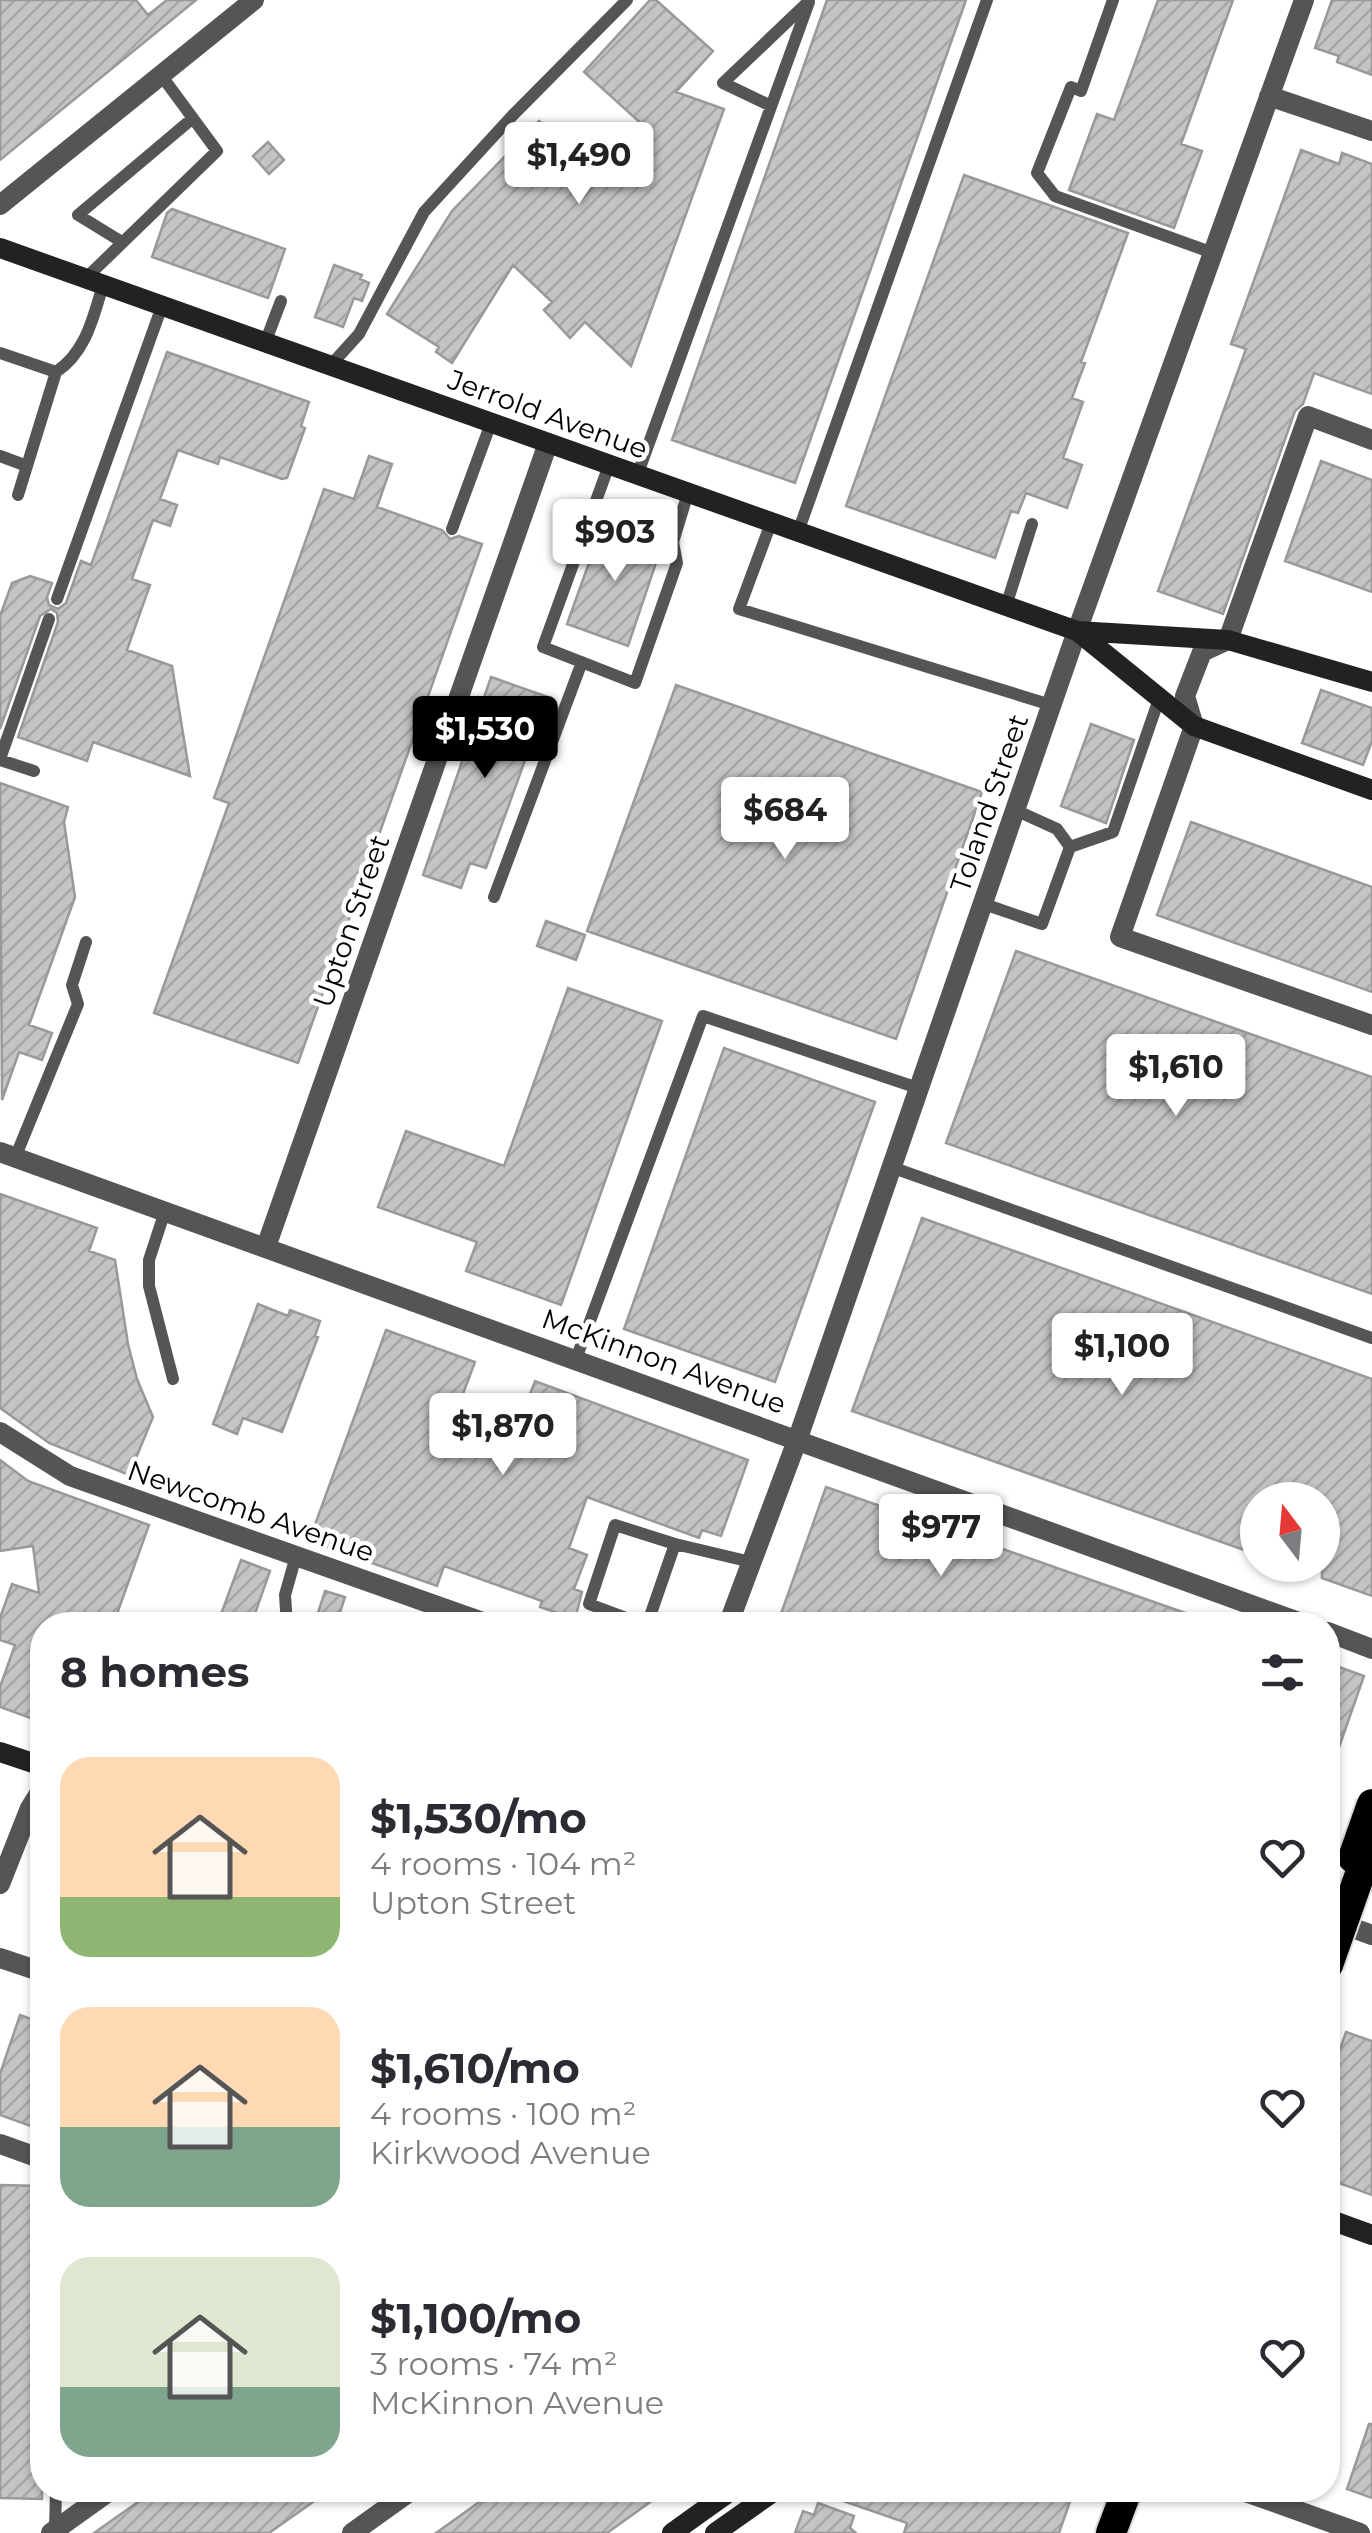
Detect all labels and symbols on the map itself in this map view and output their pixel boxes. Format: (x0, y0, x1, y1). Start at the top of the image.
pin: $1,490 (498, 122, 660, 207)
street label: Jerrold Avenue (443, 362, 652, 466)
pin: $903 (556, 499, 674, 584)
pin: $1,530 (404, 696, 566, 781)
street label: Toland Street (943, 710, 1035, 896)
pin: $684 (726, 777, 844, 862)
street label: Upton Street (306, 830, 396, 1012)
pin: $1,610 (1095, 1034, 1257, 1119)
street label: McKinnon Avenue (537, 1301, 791, 1421)
pin: $1,100 (1041, 1313, 1203, 1398)
pin: $1,870 (422, 1393, 584, 1478)
street label: Newcomb Avenue (123, 1453, 379, 1569)
north arrow (1240, 1482, 1340, 1582)
pin: $977 (882, 1494, 1000, 1579)

